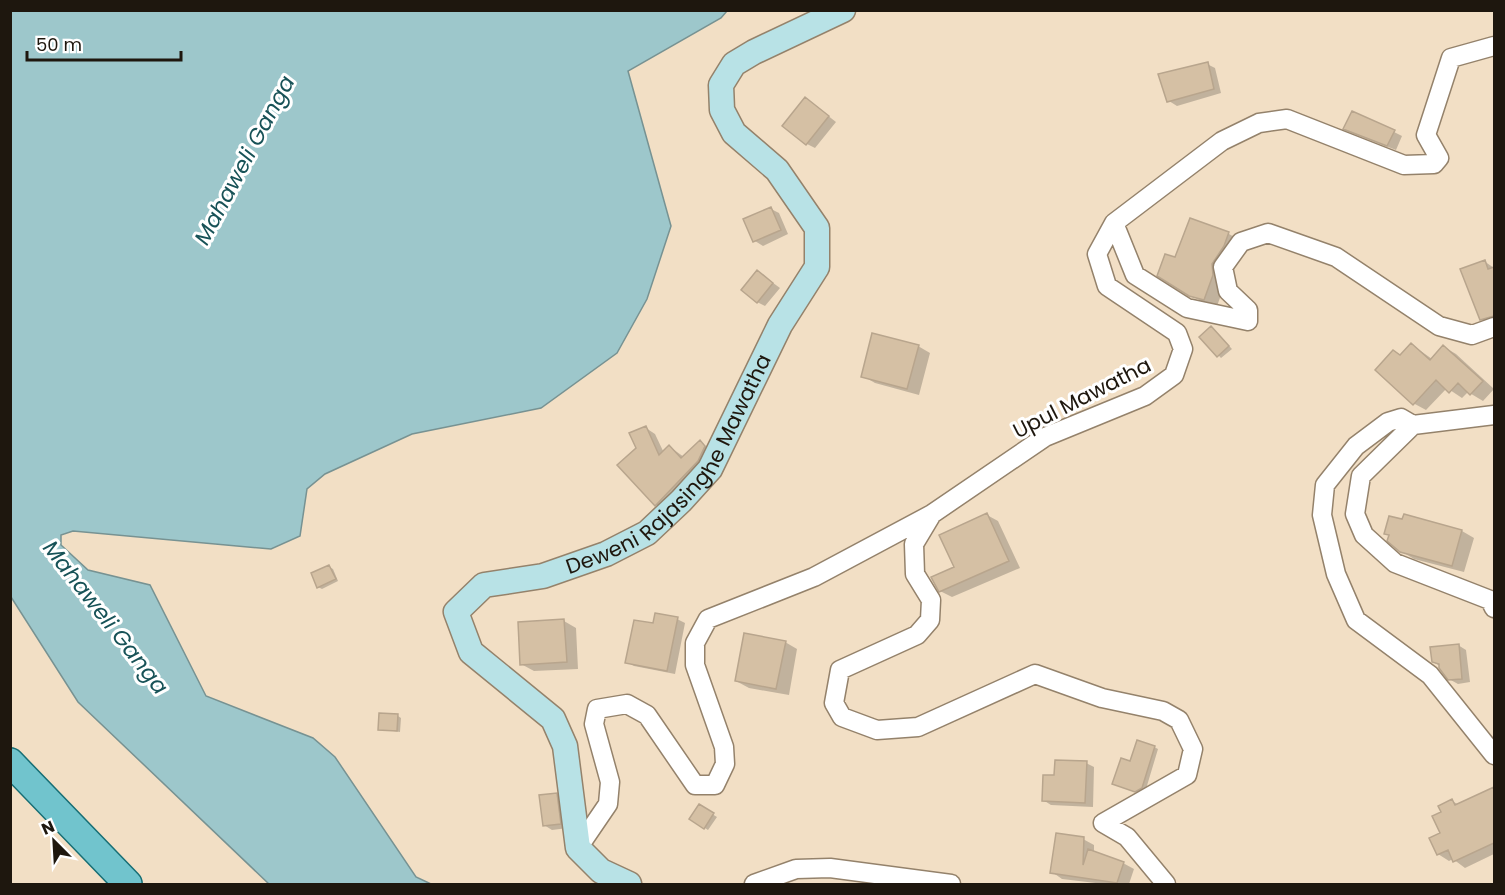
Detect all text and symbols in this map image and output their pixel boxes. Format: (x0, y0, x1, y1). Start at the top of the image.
scale bar (27, 24, 182, 62)
text: 50 m (36, 32, 82, 57)
water label: Mahaweli Ganga (187, 70, 302, 250)
street label: Deweni Rajasinghe Mawatha (562, 349, 778, 581)
street label: Upul Mawatha (1008, 350, 1156, 445)
water label: Mahaweli Ganga (36, 534, 176, 701)
north arrow (24, 811, 84, 871)
text: N (38, 815, 58, 841)

